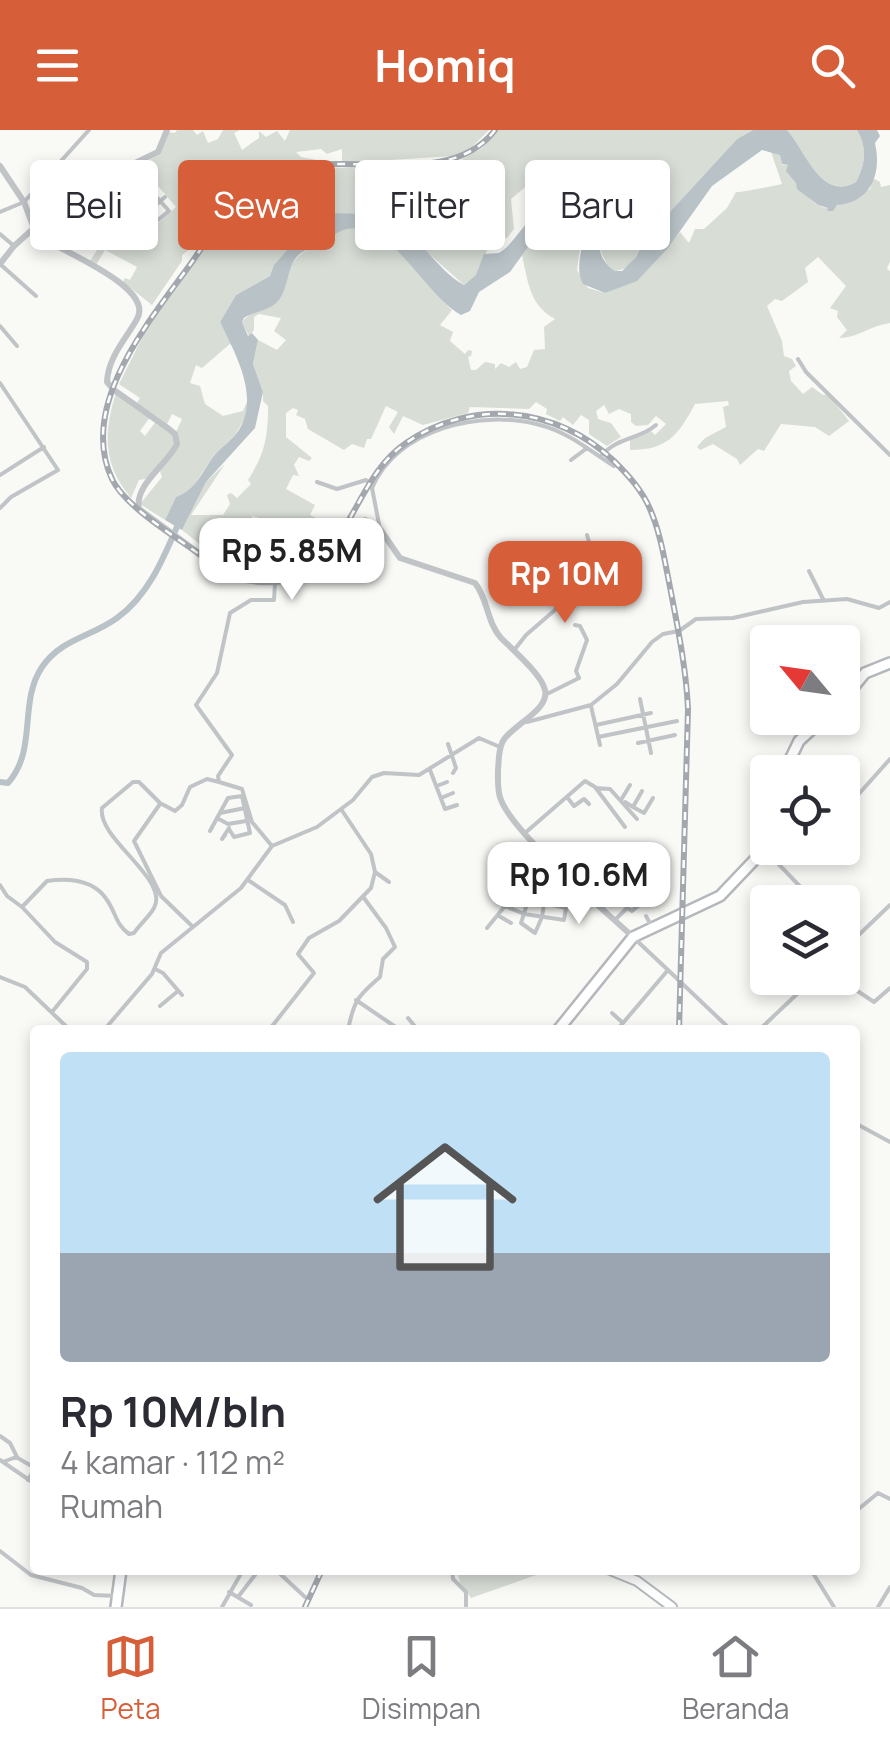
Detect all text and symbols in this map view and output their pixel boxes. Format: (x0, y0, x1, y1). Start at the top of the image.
text: Homiq (374, 34, 516, 96)
icon: menu (30, 38, 85, 93)
icon: search (805, 38, 860, 93)
chip: Beli (30, 160, 158, 250)
chip: Sewa (178, 160, 335, 250)
chip: Filter (355, 160, 505, 250)
chip: Baru (525, 160, 670, 250)
pin: Rp 5.85M (189, 518, 395, 603)
text: Rp 5.85M (221, 528, 363, 572)
pin: Rp 10M (484, 541, 646, 626)
text: Rp 10M (510, 551, 620, 595)
north arrow (750, 625, 860, 735)
map controls (750, 625, 860, 995)
button: locate (750, 755, 860, 865)
pin: Rp 10.6M (476, 842, 682, 927)
text: Rp 10.6M (509, 852, 649, 896)
button: layers (750, 885, 860, 995)
icon: home (355, 1117, 535, 1297)
text: Rp 10M/bln (60, 1382, 286, 1440)
text: 4 kamar · 112 m² (60, 1440, 285, 1484)
text: Rumah (60, 1484, 163, 1528)
tab: Peta (101, 1629, 161, 1727)
tab: Disimpan (362, 1629, 481, 1727)
tab: Beranda (682, 1629, 789, 1727)

